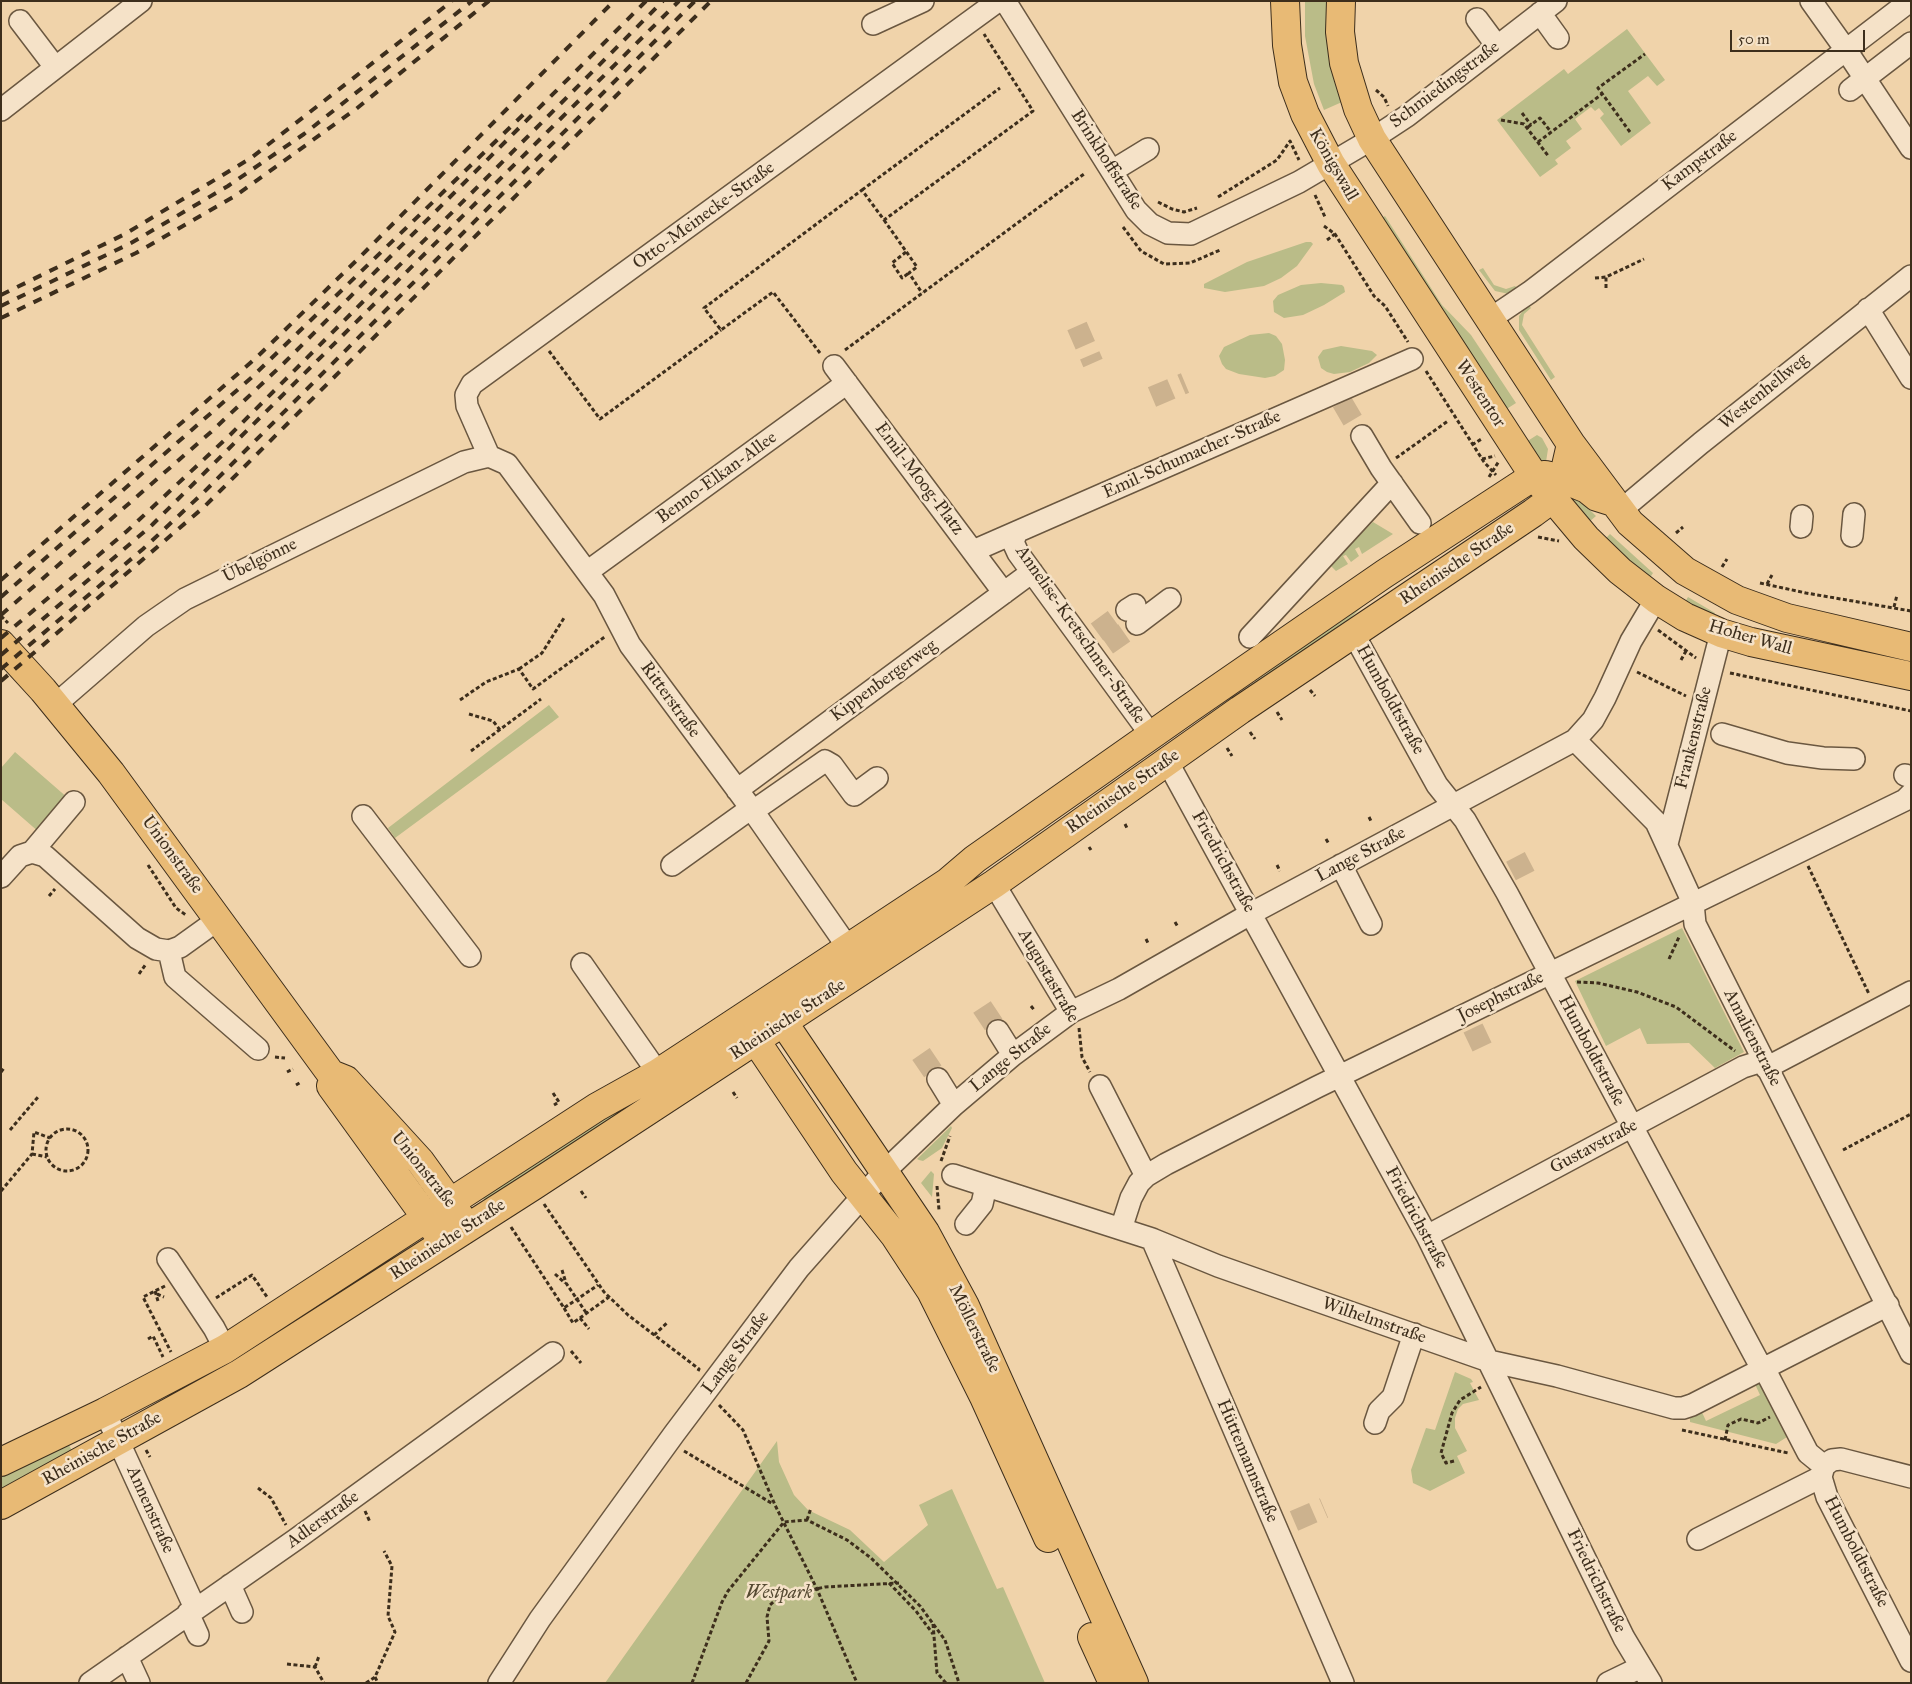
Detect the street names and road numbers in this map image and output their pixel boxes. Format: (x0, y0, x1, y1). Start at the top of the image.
street label: Schmiedingstraße (1386, 37, 1504, 133)
street label: Brinkhoffstraße (1065, 106, 1147, 214)
street label: Königswall (1304, 125, 1362, 205)
street label: Kampstraße (1658, 126, 1742, 196)
street label: Otto-Meinecke-Straße (629, 157, 779, 275)
street label: Westenhellweg (1715, 349, 1813, 435)
street label: Westentor (1450, 356, 1510, 432)
street label: Emil-Schumacher-Straße (1100, 406, 1284, 504)
street label: Emil-Moog-Platz (870, 418, 968, 540)
street label: Benno-Elkan-Allee (653, 427, 781, 529)
street label: Rheinische Straße (1396, 518, 1518, 610)
street label: Übelgönne (219, 534, 301, 588)
street label: Annelise-Kretschmer-Straße (1010, 542, 1150, 728)
street label: Hoher Wall (1706, 616, 1794, 660)
street label: Kippenbergerweg (827, 635, 941, 727)
street label: Humboldtstraße (1351, 641, 1429, 759)
street label: Ritterstraße (635, 658, 705, 742)
street label: Frankenstraße (1671, 684, 1717, 792)
street label: Rheinische Straße (1062, 745, 1184, 839)
street label: Friedrichstraße (1186, 807, 1260, 917)
street label: Unionstraße (136, 812, 208, 898)
street label: Lange Straße (1313, 822, 1409, 888)
street label: Augustastraße (1013, 925, 1083, 1027)
street label: Josephstraße (1454, 967, 1548, 1027)
street label: Rheinische Straße (726, 975, 850, 1065)
street label: Amalienstraße (1718, 986, 1786, 1090)
street label: Humboldtstraße (1553, 992, 1629, 1110)
street label: Lange Straße (966, 1019, 1056, 1097)
street label: Gustavstraße (1547, 1115, 1641, 1179)
street label: Unionstraße (386, 1128, 460, 1212)
street label: Friedrichstraße (1380, 1163, 1452, 1273)
street label: Rheinische Straße (386, 1195, 510, 1285)
street label: Möllerstraße (943, 1281, 1005, 1377)
street label: Wilhelmstraße (1319, 1293, 1429, 1349)
street label: Lange Straße (698, 1307, 774, 1399)
street label: Hüttemannstraße (1211, 1396, 1283, 1526)
street label: Rheinische Straße (39, 1407, 165, 1491)
street label: Annenstraße (121, 1463, 179, 1557)
street label: Adlerstraße (283, 1487, 363, 1553)
street label: Humboldtstraße (1819, 1493, 1893, 1611)
street label: Friedrichstraße (1562, 1526, 1630, 1636)

